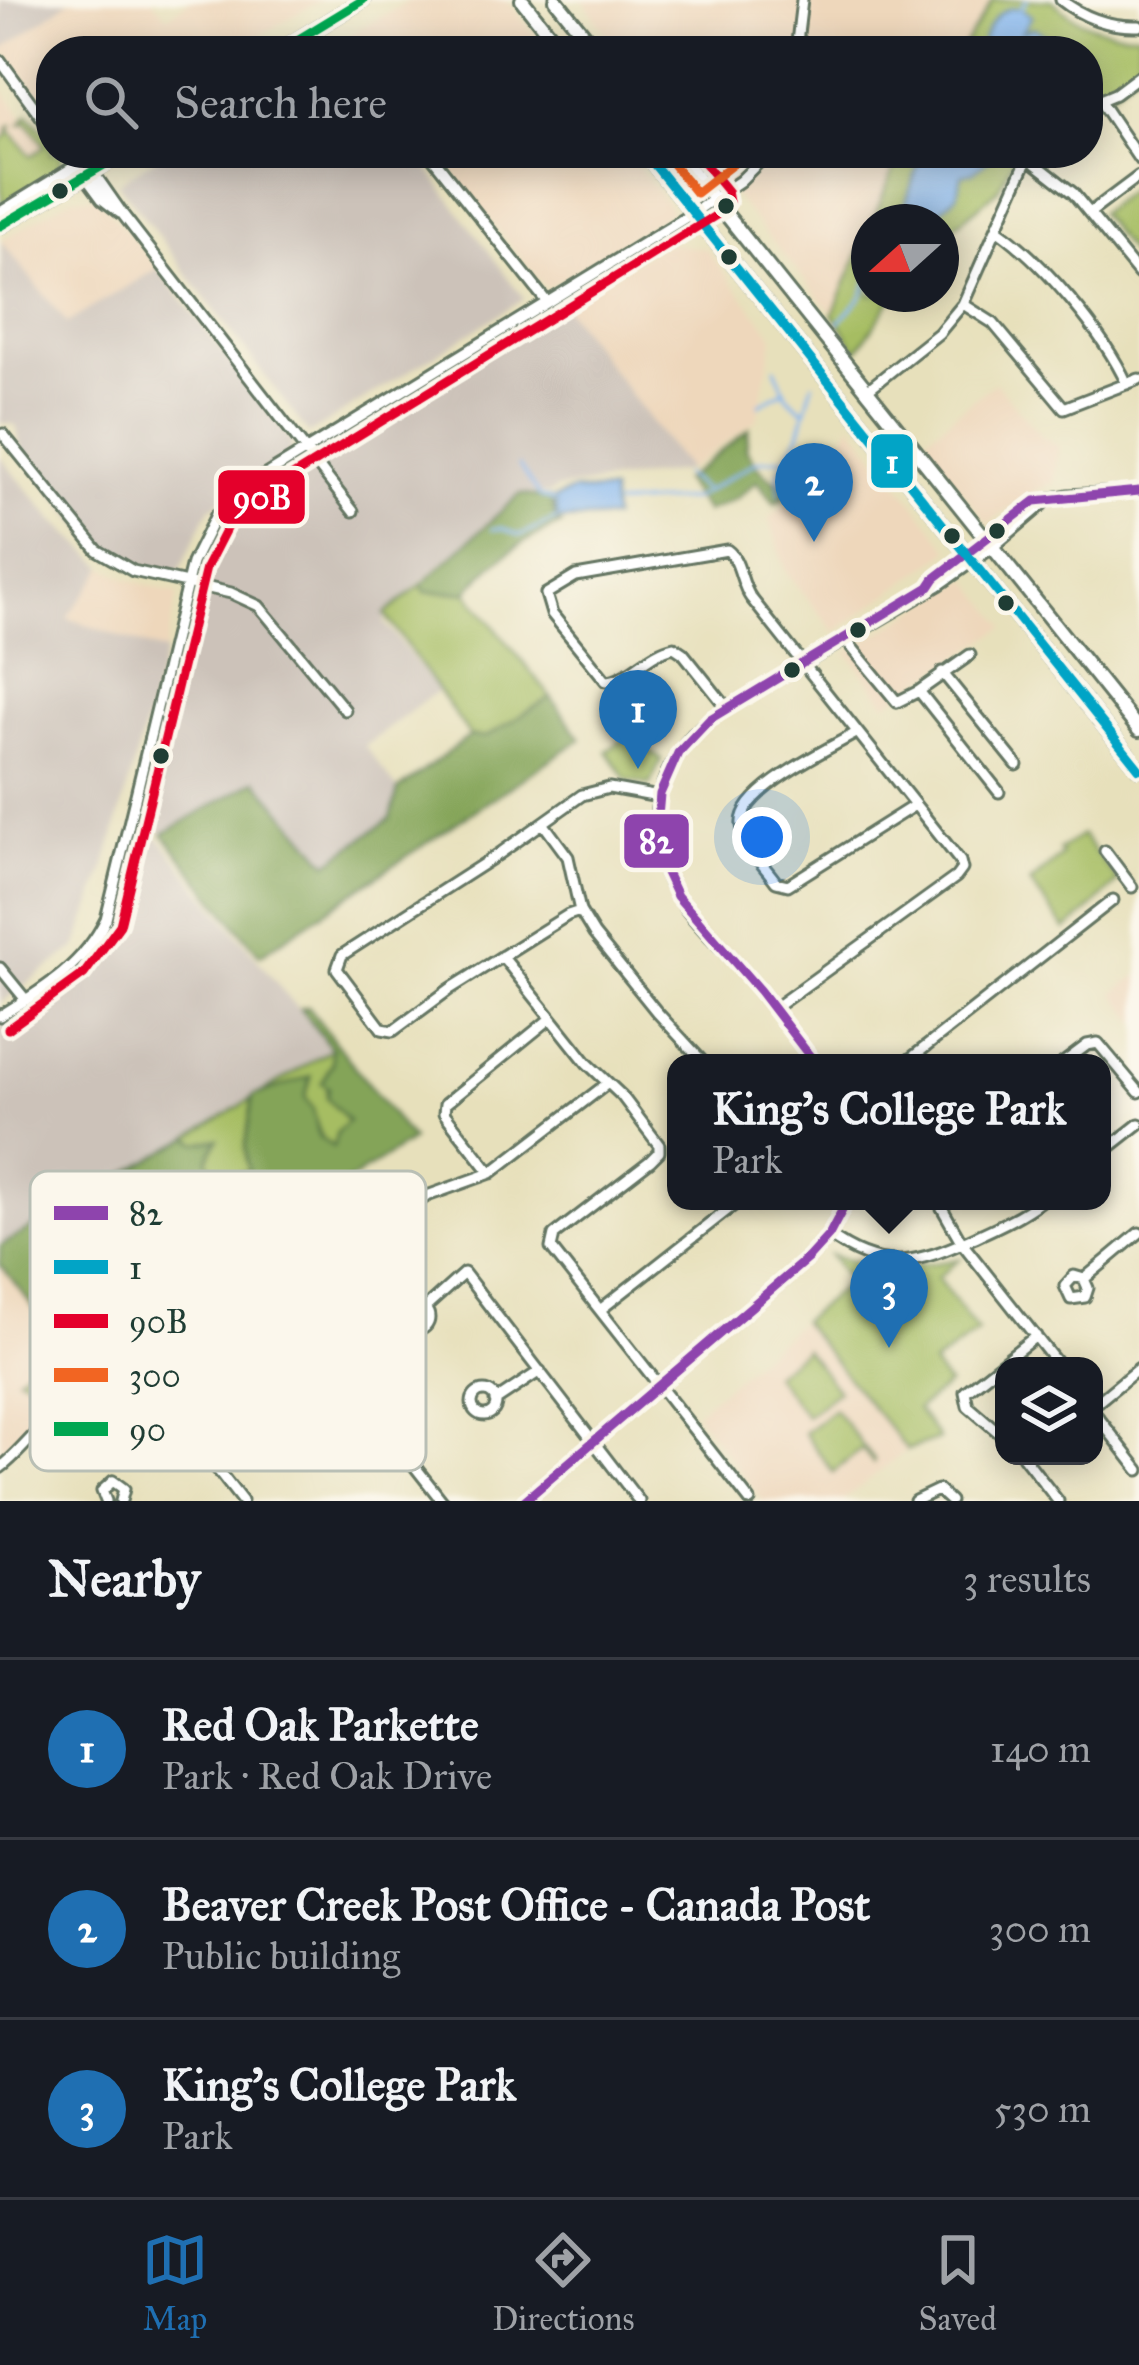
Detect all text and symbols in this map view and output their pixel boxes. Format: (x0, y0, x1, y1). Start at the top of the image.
search box (36, 36, 1103, 168)
icon: search (78, 69, 144, 135)
text: Search here (174, 75, 387, 130)
unlabelled marker (49, 180, 71, 202)
unlabelled marker (715, 195, 737, 217)
north arrow (851, 204, 959, 312)
unlabelled marker (718, 246, 740, 268)
line badge: 1 (869, 432, 915, 490)
text: 1 (885, 442, 899, 482)
pin: 2 (775, 443, 853, 542)
line badge: 90B (216, 468, 307, 526)
text: 90B (233, 478, 291, 519)
unlabelled marker (986, 520, 1008, 542)
unlabelled marker (941, 525, 963, 547)
unlabelled marker (995, 592, 1017, 614)
unlabelled marker (847, 619, 869, 641)
unlabelled marker (781, 659, 803, 681)
pin: 1 (599, 670, 677, 769)
unlabelled marker (150, 745, 172, 767)
your location (732, 807, 792, 867)
line badge: 82 (622, 812, 691, 870)
text: 82 (639, 822, 674, 862)
popup (667, 1054, 1111, 1210)
text: King's College Park (712, 1081, 1066, 1136)
text: Park (712, 1136, 782, 1184)
legend (30, 1171, 426, 1471)
text: 82 (129, 1194, 164, 1234)
text: 1 (129, 1248, 142, 1288)
pin: 3 (850, 1249, 928, 1348)
text: 90B (129, 1302, 188, 1343)
text: 300 (129, 1356, 181, 1396)
map controls (995, 1357, 1103, 1465)
button: layers (995, 1357, 1103, 1465)
text: 90 (129, 1410, 166, 1451)
text: Nearby (48, 1548, 200, 1610)
text: 3 results (963, 1555, 1091, 1603)
text: Red Oak Parkette (162, 1697, 479, 1752)
text: 1 (79, 1725, 95, 1773)
text: 140 m (990, 1725, 1091, 1773)
text: Park · Red Oak Drive (162, 1752, 492, 1800)
text: Beaver Creek Post Office - Canada Post (162, 1877, 870, 1932)
text: 2 (77, 1905, 97, 1953)
text: 300 m (989, 1905, 1091, 1953)
text: Public building (162, 1932, 400, 1980)
text: King's College Park (162, 2057, 516, 2112)
text: 3 (79, 2085, 95, 2133)
text: 530 m (993, 2085, 1091, 2133)
text: Park (162, 2112, 233, 2160)
tab: Map (142, 2227, 208, 2339)
tab: Directions (492, 2227, 634, 2339)
tab: Saved (919, 2227, 997, 2339)

